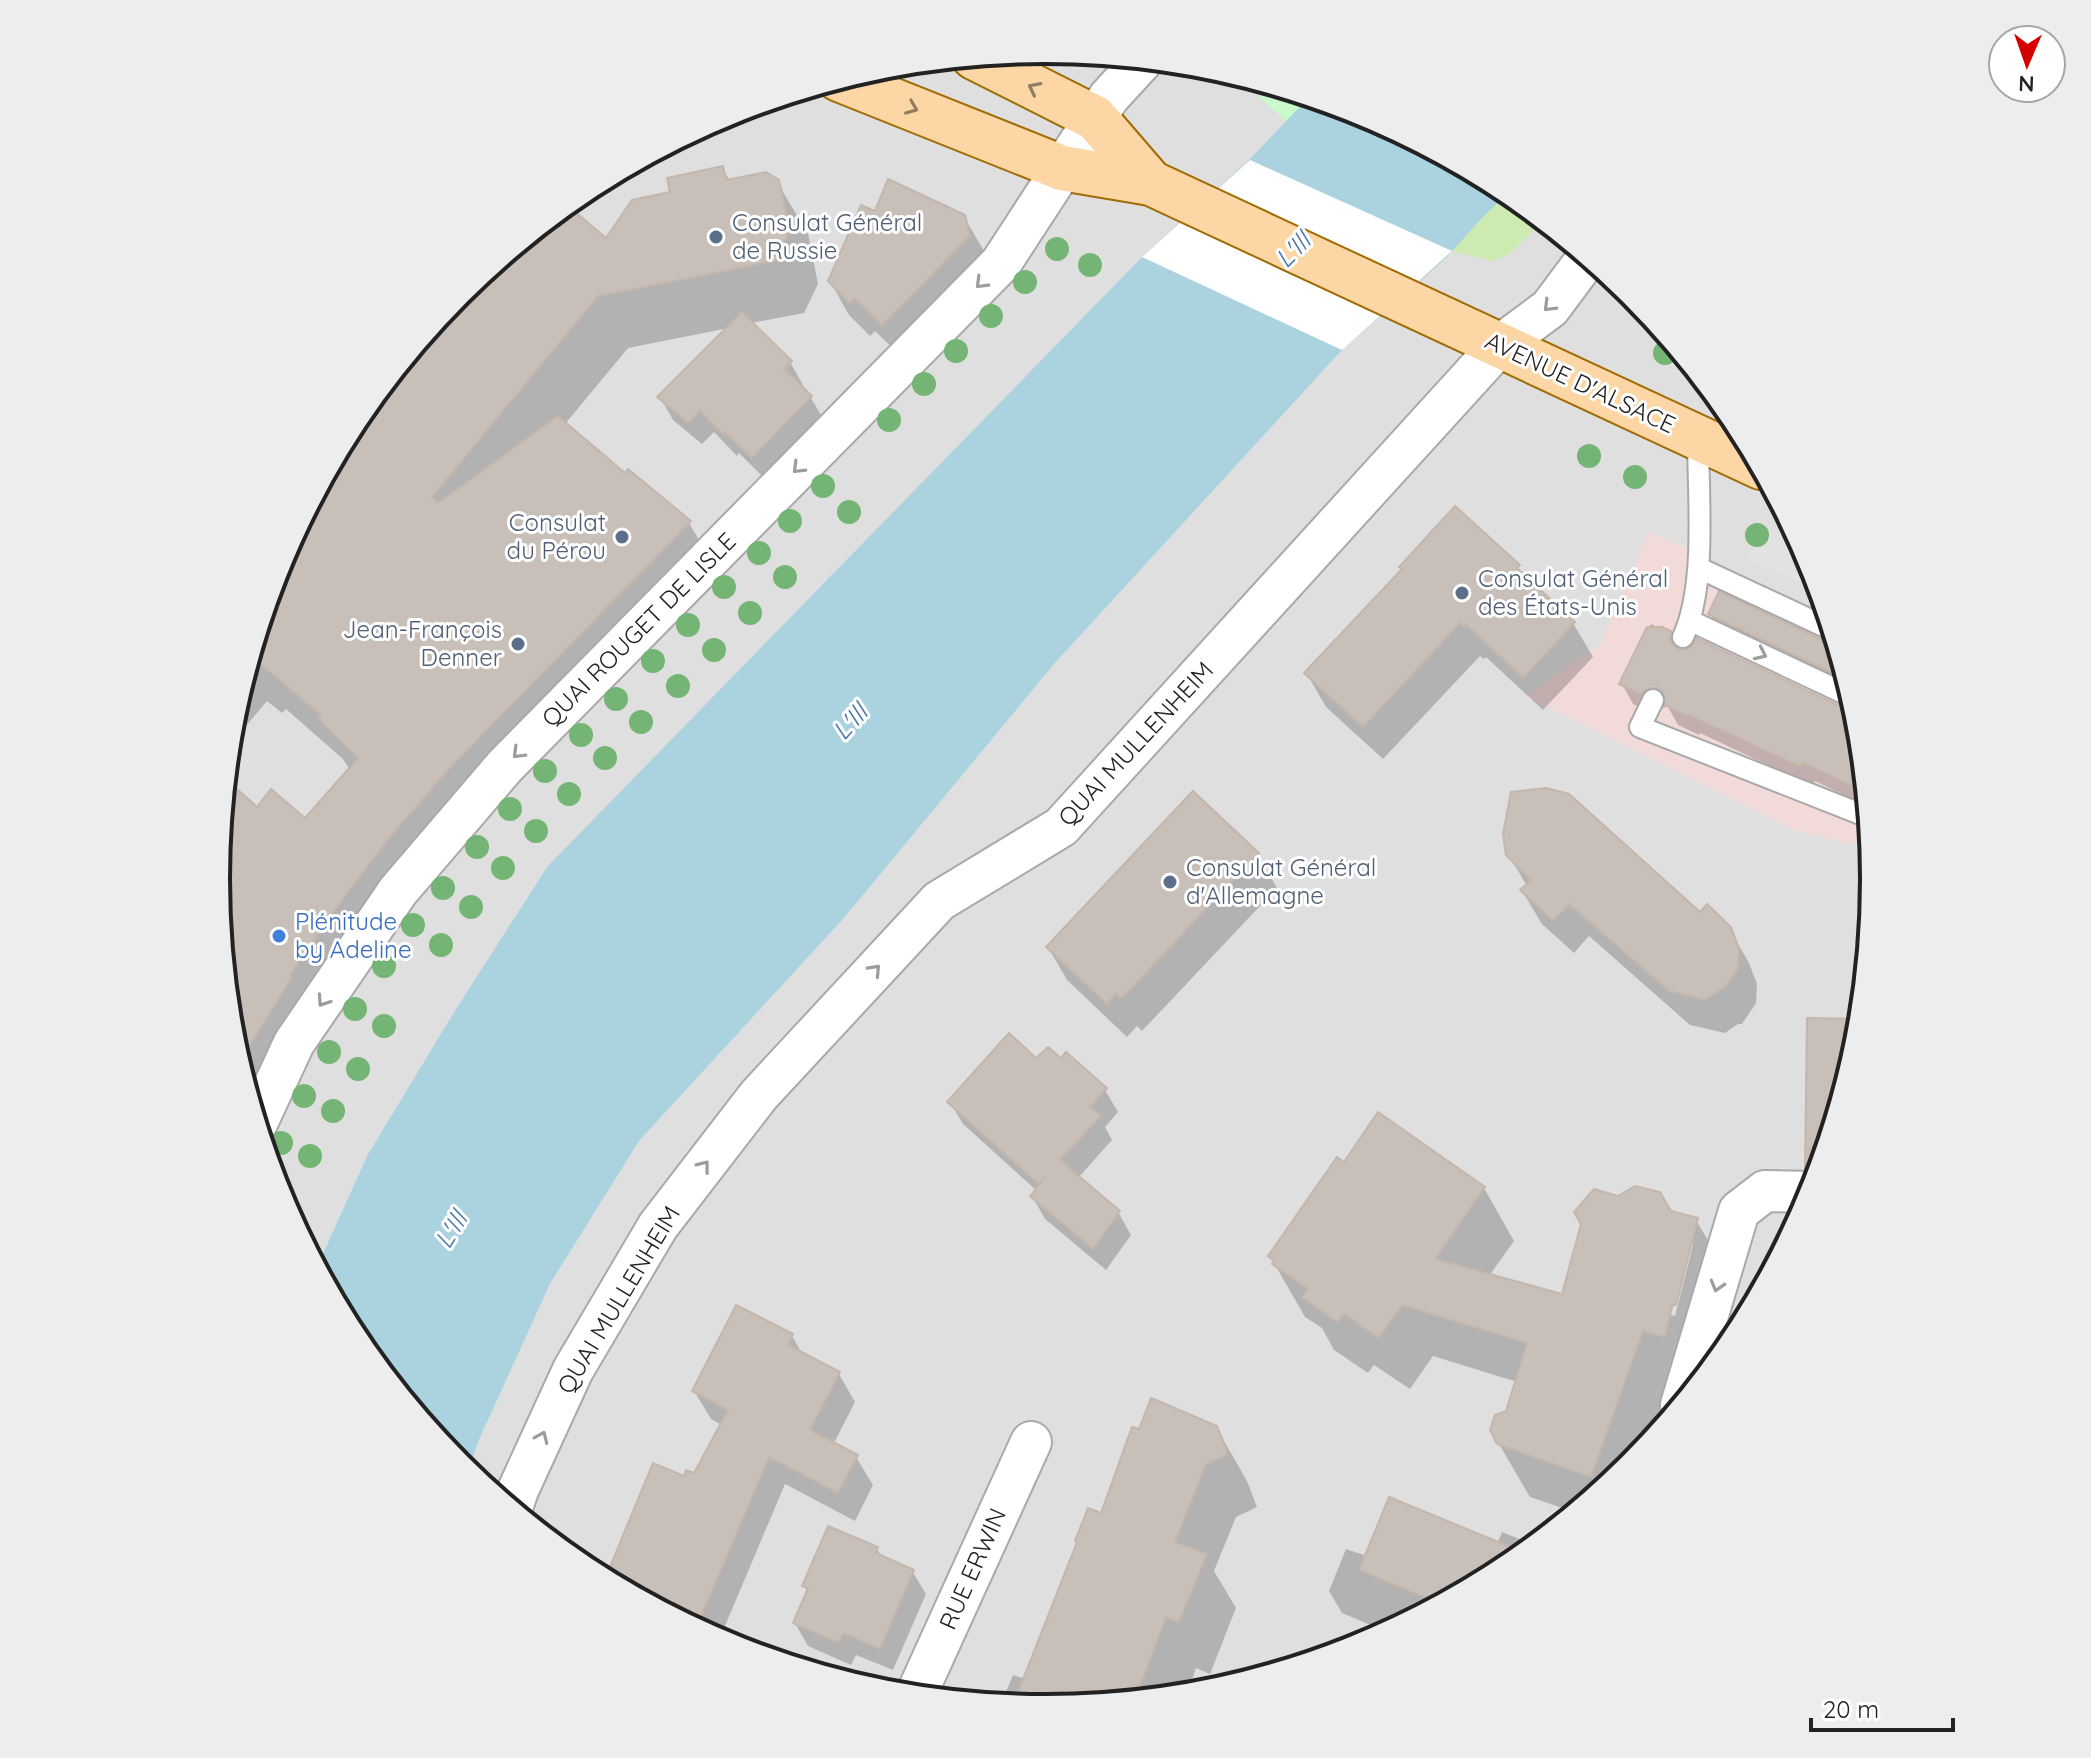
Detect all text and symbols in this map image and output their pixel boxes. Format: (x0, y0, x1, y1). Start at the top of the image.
north arrow (1987, 24, 2067, 104)
text: N (2018, 70, 2035, 98)
one-way arrow (1028, 82, 1043, 97)
one-way arrow (904, 98, 918, 115)
place label: Consulat Général de Russie (732, 207, 922, 265)
water label: L'Ill (1268, 223, 1320, 275)
marker: Consulat Général de Russie (707, 228, 725, 246)
one-way arrow (976, 274, 990, 288)
one-way arrow (1544, 297, 1558, 311)
street label: AVENUE D'ALSACE (1481, 325, 1680, 439)
one-way arrow (793, 459, 808, 473)
place label: Consulat du Pérou (506, 507, 606, 565)
street label: QUAI ROUGET DE LISLE (535, 526, 742, 733)
marker: Consulat du Pérou (613, 528, 631, 546)
place label: Consulat Général des États-Unis (1478, 563, 1668, 621)
marker: Consulat Général des États-Unis (1453, 584, 1471, 602)
place label: Jean-François Denner (343, 614, 502, 672)
marker: Jean-François Denner (509, 635, 527, 653)
one-way arrow (1753, 644, 1768, 660)
street label: QUAI MULLENHEIM (1051, 655, 1219, 832)
water label: L'Ill (825, 695, 876, 747)
one-way arrow (513, 744, 527, 758)
place label: Consulat Général d'Allemagne (1186, 852, 1376, 910)
marker: Consulat Général d'Allemagne (1161, 873, 1179, 891)
place label: Plénitude by Adeline (295, 906, 411, 964)
marker: Plénitude by Adeline (270, 927, 288, 945)
one-way arrow (865, 965, 879, 980)
one-way arrow (318, 993, 333, 1007)
one-way arrow (695, 1160, 709, 1175)
street label: QUAI MULLENHEIM (550, 1200, 686, 1399)
water label: L'Ill (427, 1203, 476, 1254)
one-way arrow (1710, 1278, 1726, 1292)
one-way arrow (533, 1430, 549, 1445)
street label: RUE ERWIN (932, 1503, 1012, 1634)
scale bar (1811, 1682, 1953, 1732)
text: 20 m (1823, 1694, 1879, 1724)

